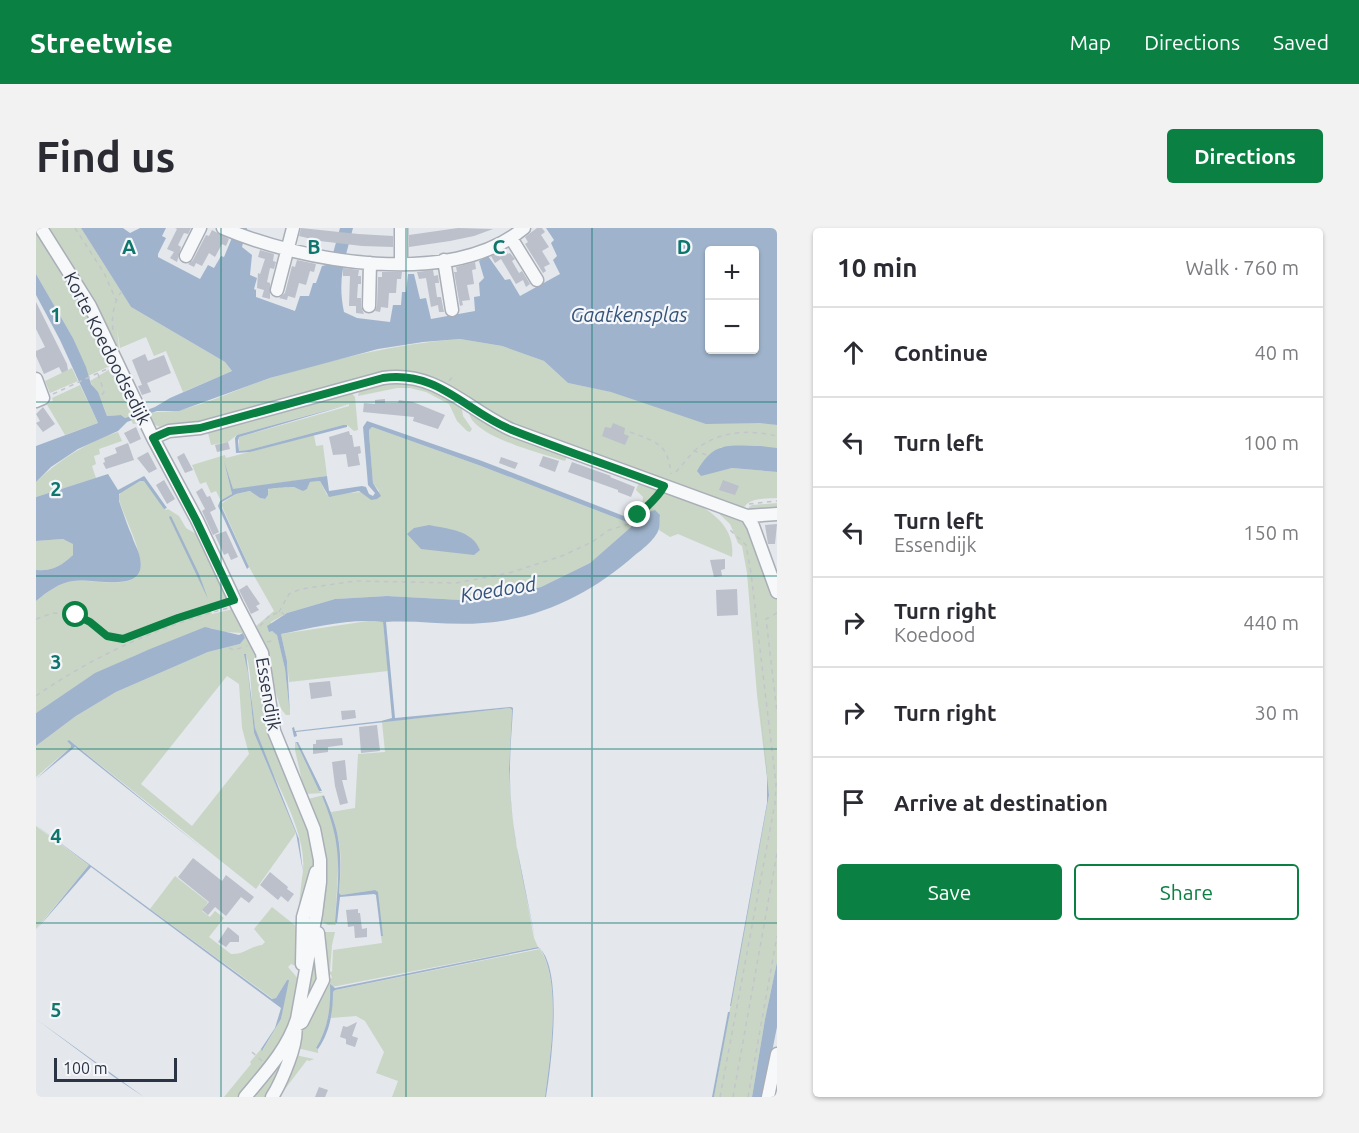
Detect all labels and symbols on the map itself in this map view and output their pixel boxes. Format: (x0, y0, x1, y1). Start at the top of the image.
text: A (122, 235, 136, 258)
text: B (307, 235, 321, 258)
text: C (493, 235, 506, 258)
text: D (677, 235, 691, 258)
street label: Korte Koedoodsedijk (61, 268, 155, 428)
text: 1 (50, 303, 62, 326)
water label: Gaatkensplas (570, 303, 688, 326)
text: 2 (50, 477, 62, 500)
route end (624, 501, 650, 527)
water label: Koedood (458, 572, 538, 606)
route start (62, 601, 88, 627)
text: 3 (50, 650, 62, 673)
street label: Essendijk (253, 656, 285, 732)
text: 4 (50, 824, 62, 847)
text: 5 (50, 998, 62, 1021)
scale bar (54, 1055, 177, 1082)

